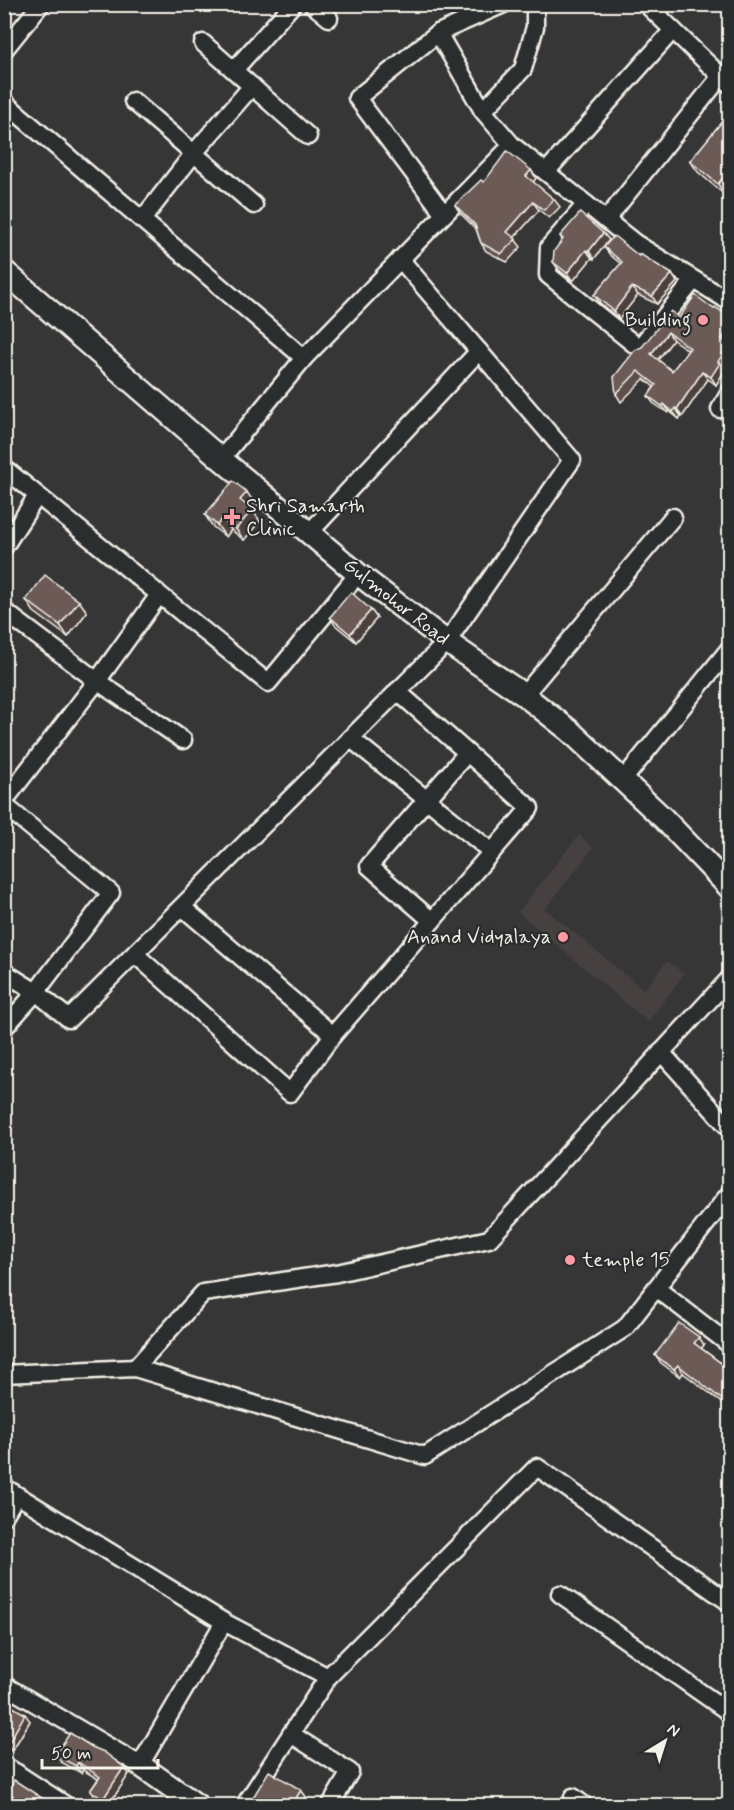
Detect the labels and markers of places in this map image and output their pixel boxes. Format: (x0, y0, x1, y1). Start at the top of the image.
place label: Building (625, 307, 691, 336)
marker: Building (696, 313, 710, 327)
place label: Shri Samarth Clinic (246, 493, 365, 543)
marker: Shri Samarth Clinic (223, 508, 241, 526)
place label: Anand Vidyalaya (407, 924, 551, 951)
marker: Anand Vidyalaya (556, 930, 570, 944)
place label: temple 15 (581, 1247, 669, 1274)
marker: temple 15 (563, 1253, 577, 1267)

